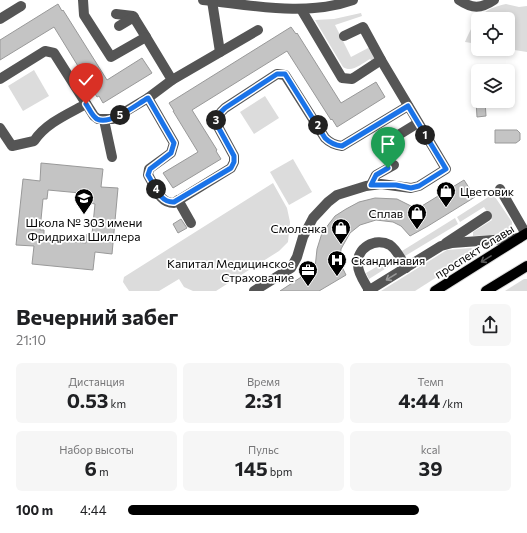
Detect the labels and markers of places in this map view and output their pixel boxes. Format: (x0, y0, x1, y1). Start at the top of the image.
pin (69, 63, 103, 104)
pin: 5 (110, 105, 130, 125)
pin: 3 (206, 110, 226, 130)
pin: 2 (308, 115, 328, 135)
pin: 1 (415, 125, 435, 145)
pin (371, 127, 405, 168)
pin: 4 (146, 179, 166, 199)
shop icon: Цветовик (435, 180, 457, 208)
place label: Цветовик (460, 184, 515, 198)
school or university icon: Школа № 303 имени Фридриха Шиллера (73, 187, 95, 215)
shop icon: Сплав (406, 202, 428, 230)
place label: Сплав (368, 206, 403, 220)
place label: Школа № 303 имени Фридриха Шиллера (26, 215, 142, 243)
shop icon: Смоленка (330, 217, 352, 245)
place label: Смоленка (270, 221, 327, 235)
hospital icon: Скандинавия (326, 249, 348, 277)
place label: Скандинавия (351, 253, 425, 267)
place label: Капитал Медицинское Страхование (167, 256, 294, 284)
office icon: Капитал Медицинское Страхование (297, 259, 319, 287)

